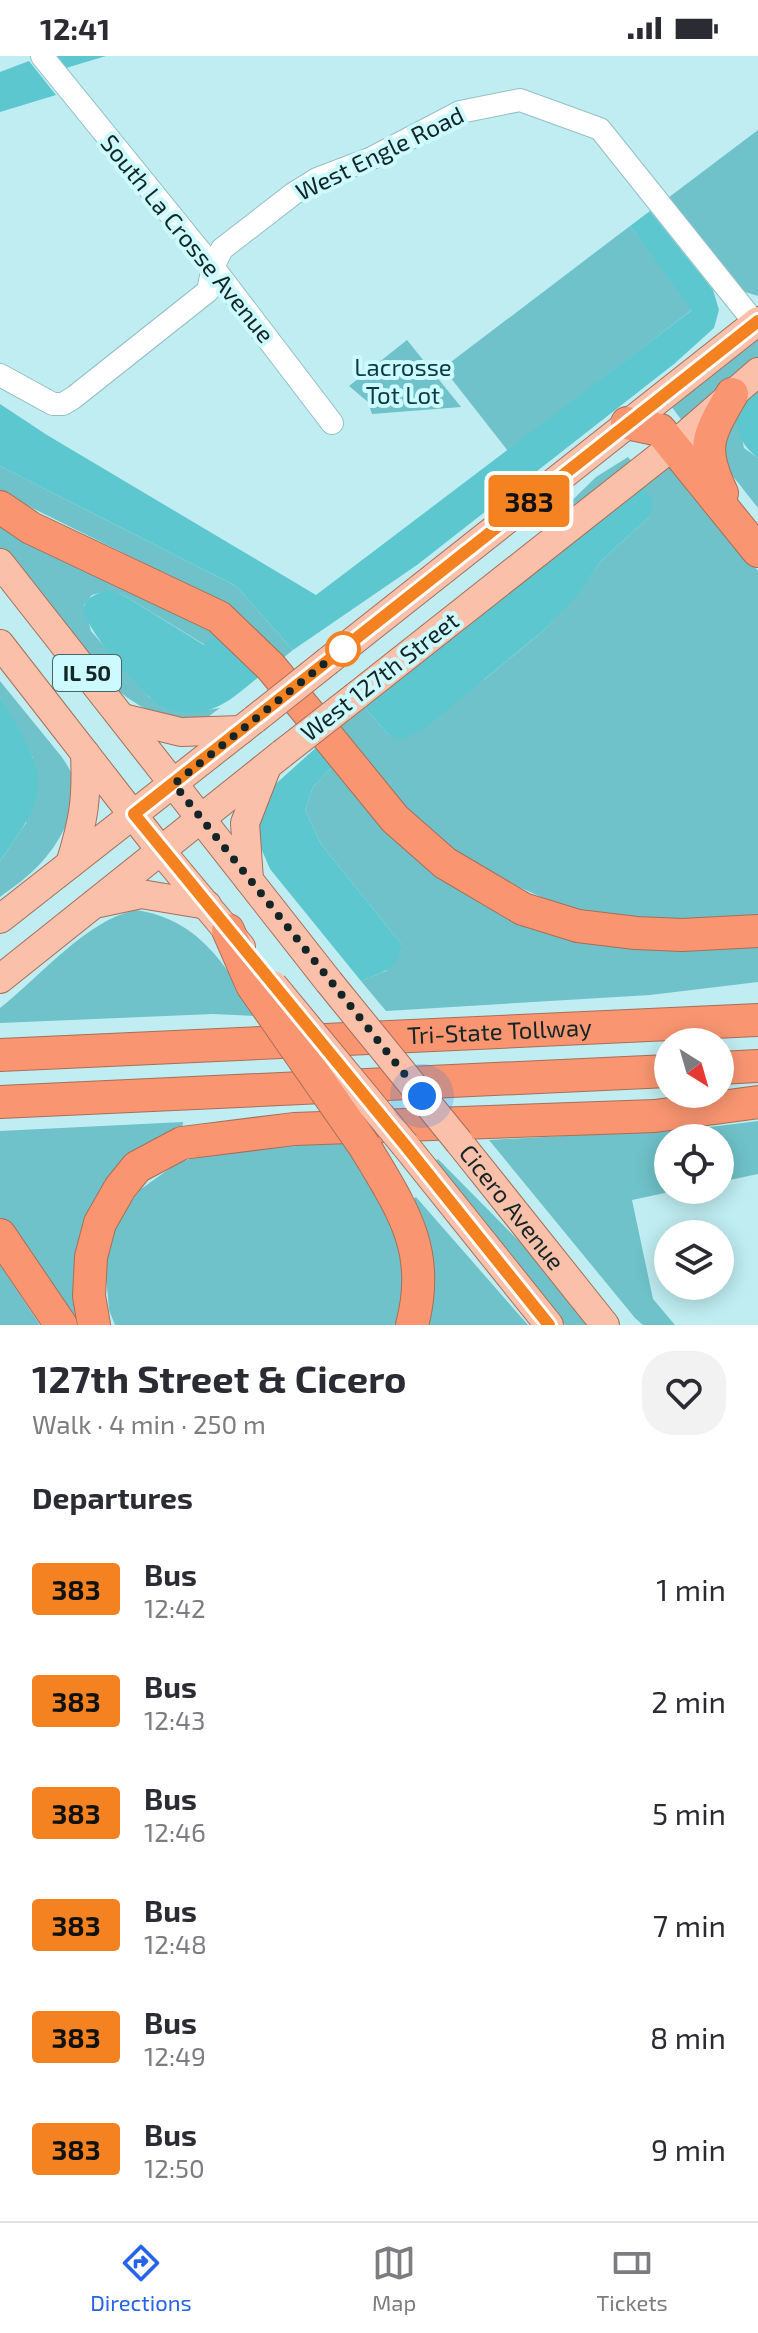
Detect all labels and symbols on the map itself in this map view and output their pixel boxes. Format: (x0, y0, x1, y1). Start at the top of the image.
street label: West Engle Road (291, 99, 468, 206)
street label: South La Crosse Avenue (95, 128, 281, 348)
park label: Lacrosse Tot Lot (354, 352, 452, 409)
line badge: 383 (483, 475, 575, 527)
street label: West 127th Street (294, 605, 464, 746)
unlabelled marker (326, 632, 360, 666)
road number: IL 50 (53, 655, 121, 691)
street label: Tri-State Tollway (406, 1012, 593, 1049)
north arrow (654, 1028, 734, 1108)
your location (402, 1076, 442, 1116)
street label: Cicero Avenue (454, 1138, 571, 1275)

